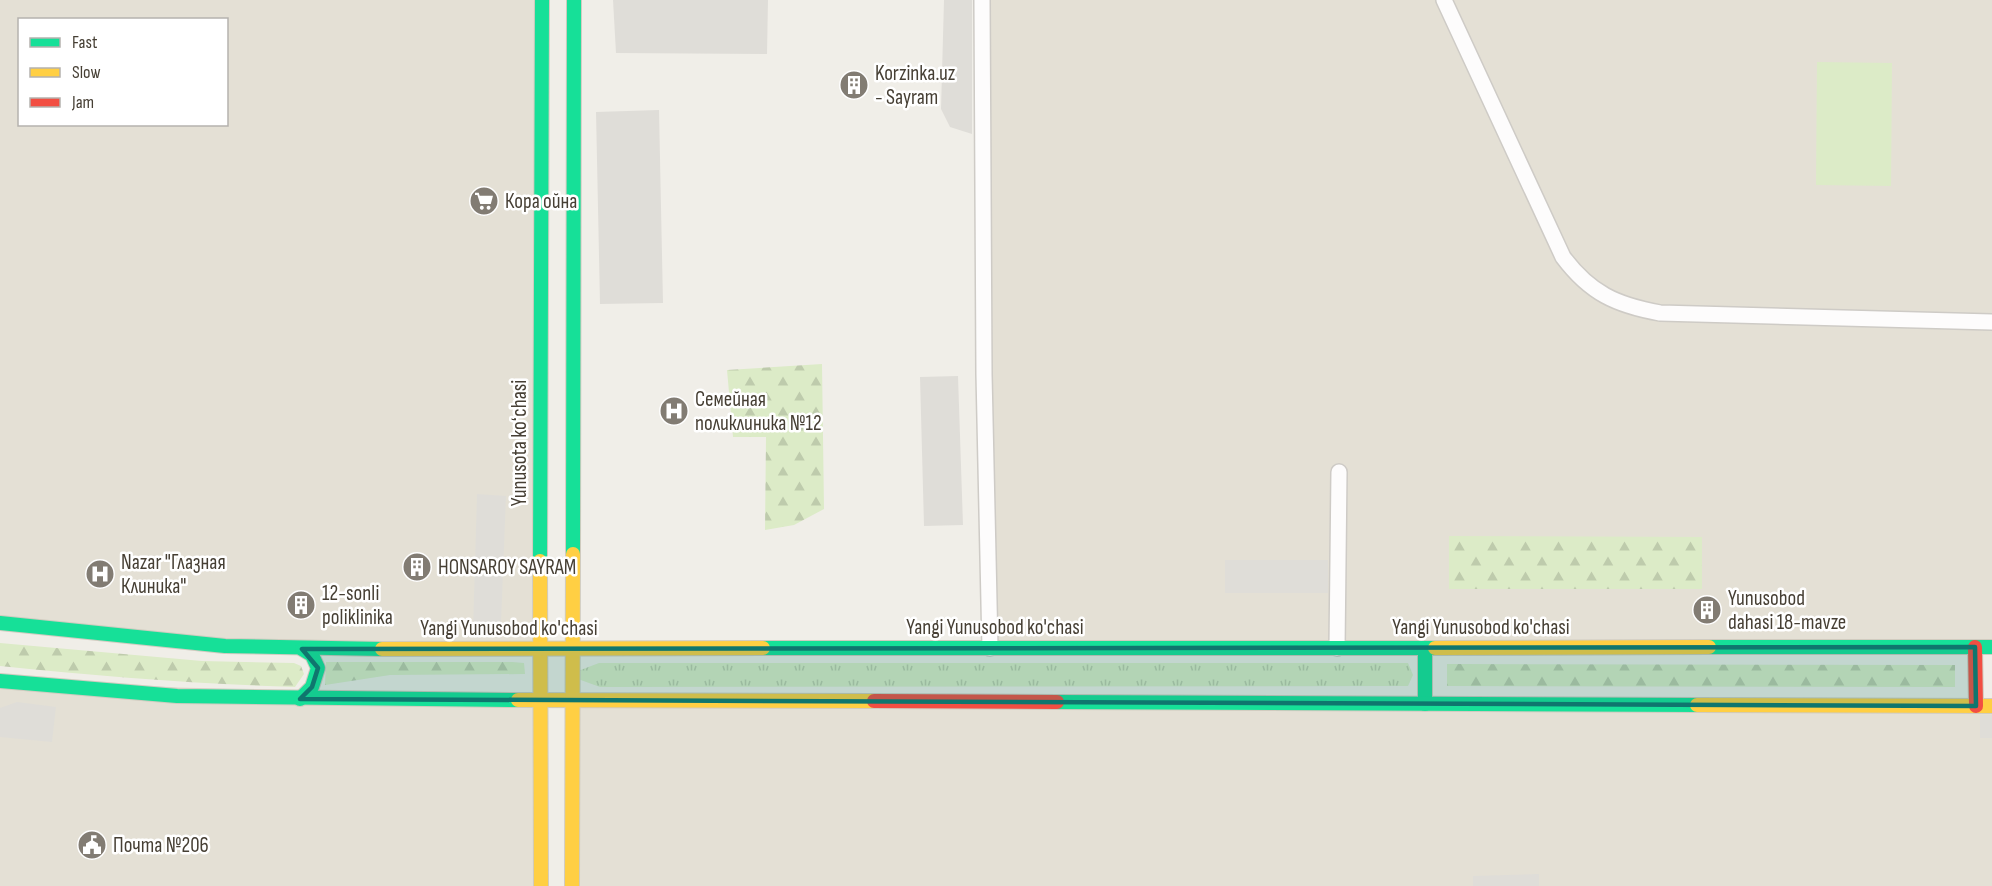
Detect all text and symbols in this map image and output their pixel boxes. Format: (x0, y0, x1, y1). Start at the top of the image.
legend (18, 18, 228, 126)
text: Fast (72, 32, 98, 53)
place label: Korzinka.uz - Sayram (875, 61, 956, 110)
text: Slow (72, 62, 101, 83)
building icon: Korzinka.uz - Sayram (838, 69, 870, 101)
text: Jam (71, 92, 94, 113)
supermarket icon: Кора ойна (468, 185, 500, 217)
place label: Кора ойна (505, 189, 577, 214)
street label: Yunusota koʻchasi (507, 380, 532, 506)
place label: Семейная поликлиника №12 (695, 387, 822, 436)
hospital icon: Семейная поликлиника №12 (658, 395, 690, 427)
place label: Nazar "Глазная Клиника" (121, 550, 226, 599)
building icon: HONSAROY SAYRAM (401, 551, 433, 583)
place label: HONSAROY SAYRAM (438, 555, 576, 580)
hospital icon: Nazar "Глазная Клиника" (84, 558, 116, 590)
place label: 12-sonli poliklinika (322, 581, 393, 630)
place label: Yunusobod dahasi 18-mavze (1728, 586, 1846, 635)
building icon: 12-sonli poliklinika (285, 589, 317, 621)
building icon: Yunusobod dahasi 18-mavze (1691, 594, 1723, 626)
street label: Yangi Yunusobod ko'chasi (906, 615, 1084, 640)
street label: Yangi Yunusobod ko'chasi (1392, 615, 1570, 640)
street label: Yangi Yunusobod ko'chasi (420, 616, 598, 641)
public building icon: Почта №206 (76, 829, 108, 861)
place label: Почта №206 (113, 833, 209, 858)

